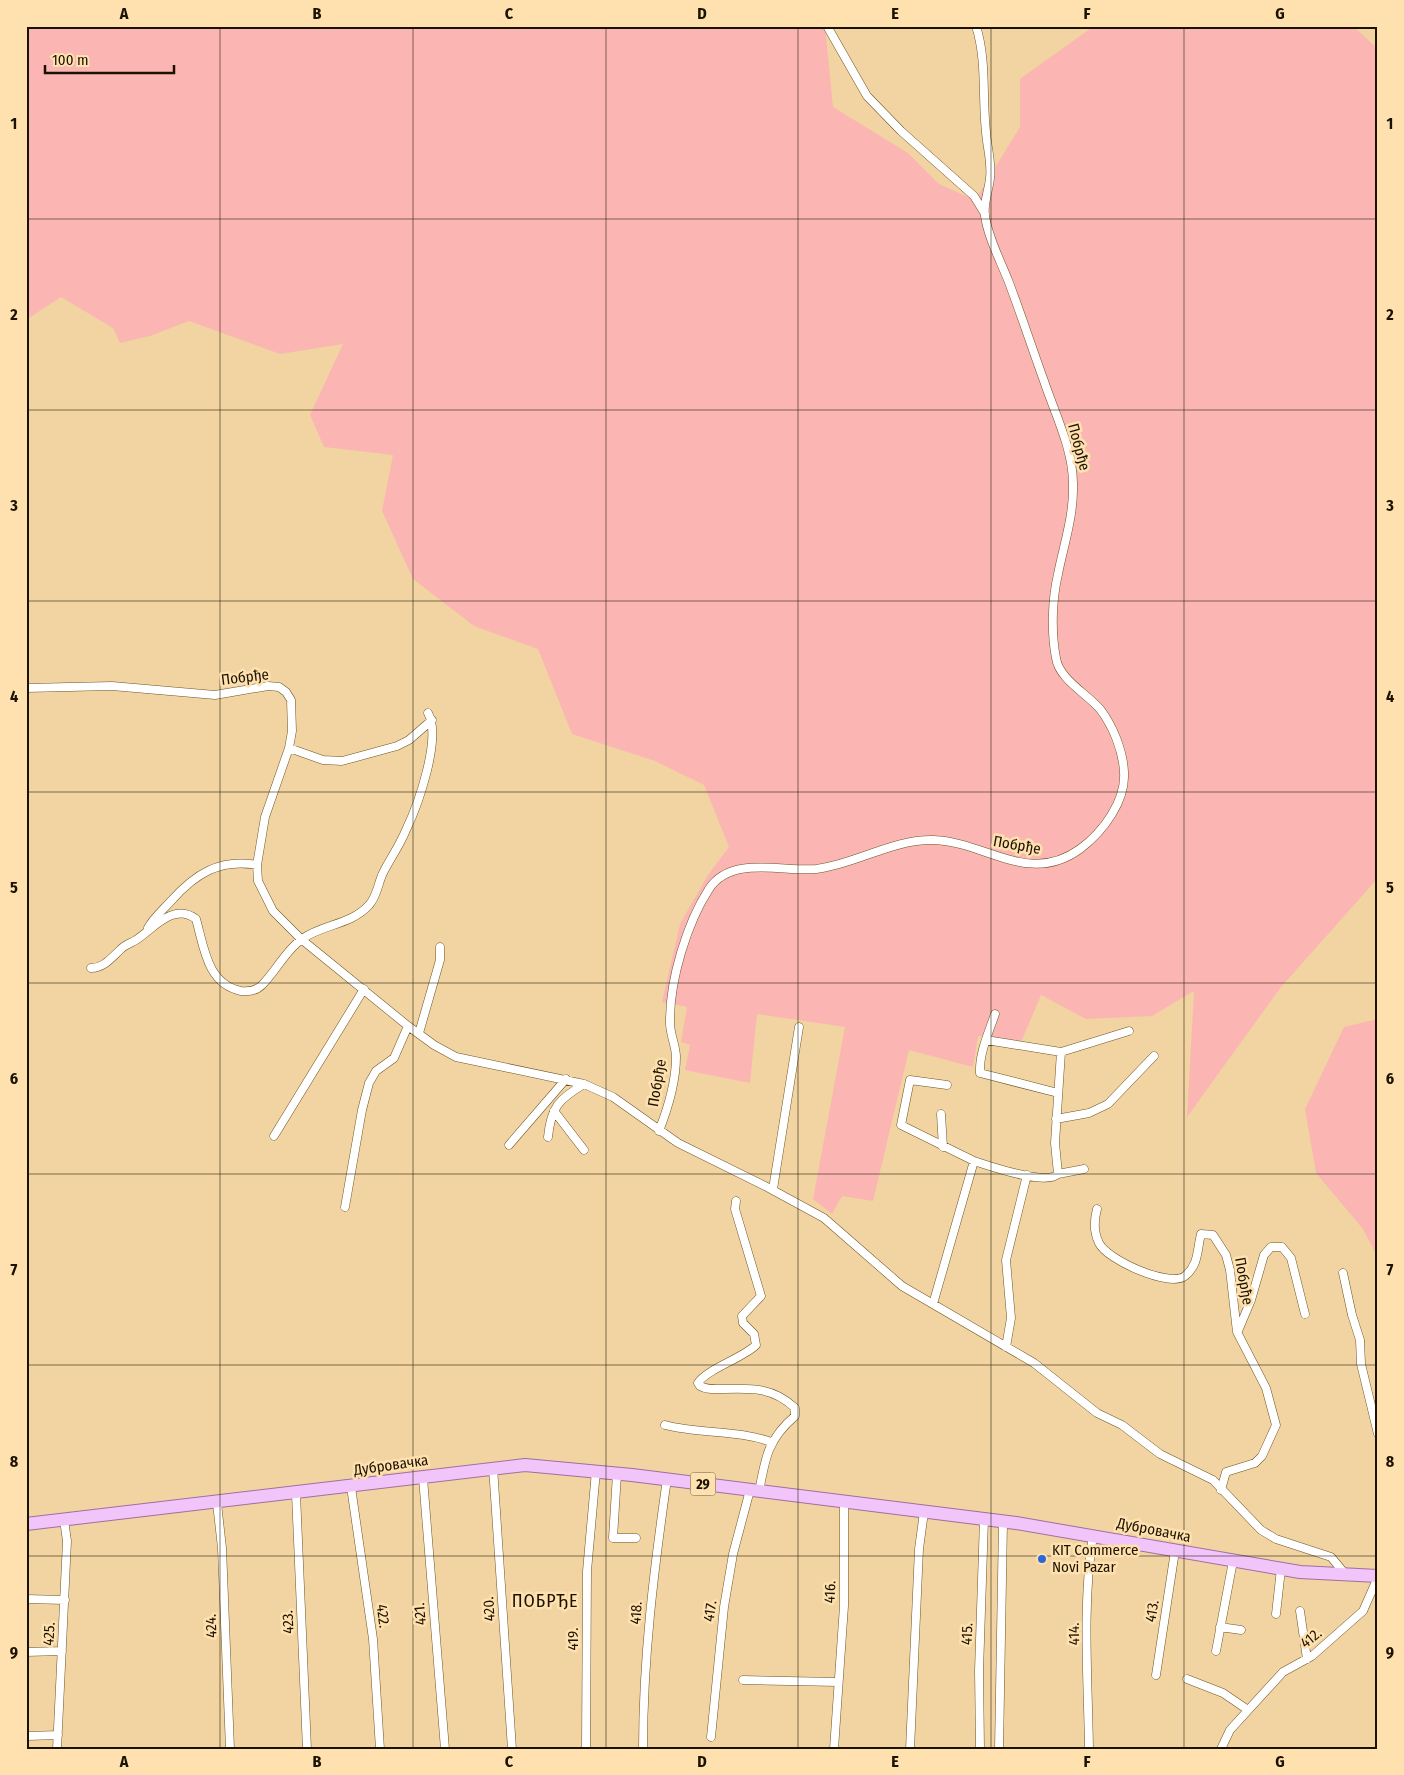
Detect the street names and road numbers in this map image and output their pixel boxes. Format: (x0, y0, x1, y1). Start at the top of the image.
street label: Побрђе (1064, 421, 1094, 473)
street label: Побрђе (220, 665, 270, 689)
street label: Побрђе (992, 832, 1042, 858)
street label: Побрђе (644, 1058, 670, 1108)
street label: Побрђе (1231, 1256, 1257, 1306)
street label: Дубровачка (352, 1451, 429, 1479)
road number: 29 (690, 1472, 716, 1496)
street label: Дубровачка (1115, 1514, 1193, 1546)
street label: 416. (821, 1580, 839, 1604)
street label: 420. (479, 1596, 499, 1622)
street label: 417. (700, 1599, 720, 1623)
street label: 413. (1141, 1599, 1163, 1623)
street label: 418. (626, 1601, 646, 1625)
street label: 421. (410, 1602, 430, 1626)
street label: 422. (372, 1603, 394, 1629)
street label: 423. (278, 1610, 298, 1634)
street label: 424. (202, 1614, 220, 1638)
street label: 425. (39, 1622, 59, 1646)
street label: 414. (1065, 1622, 1083, 1646)
street label: 415. (958, 1623, 976, 1645)
street label: 412. (1297, 1624, 1325, 1652)
street label: 419. (564, 1628, 582, 1650)

